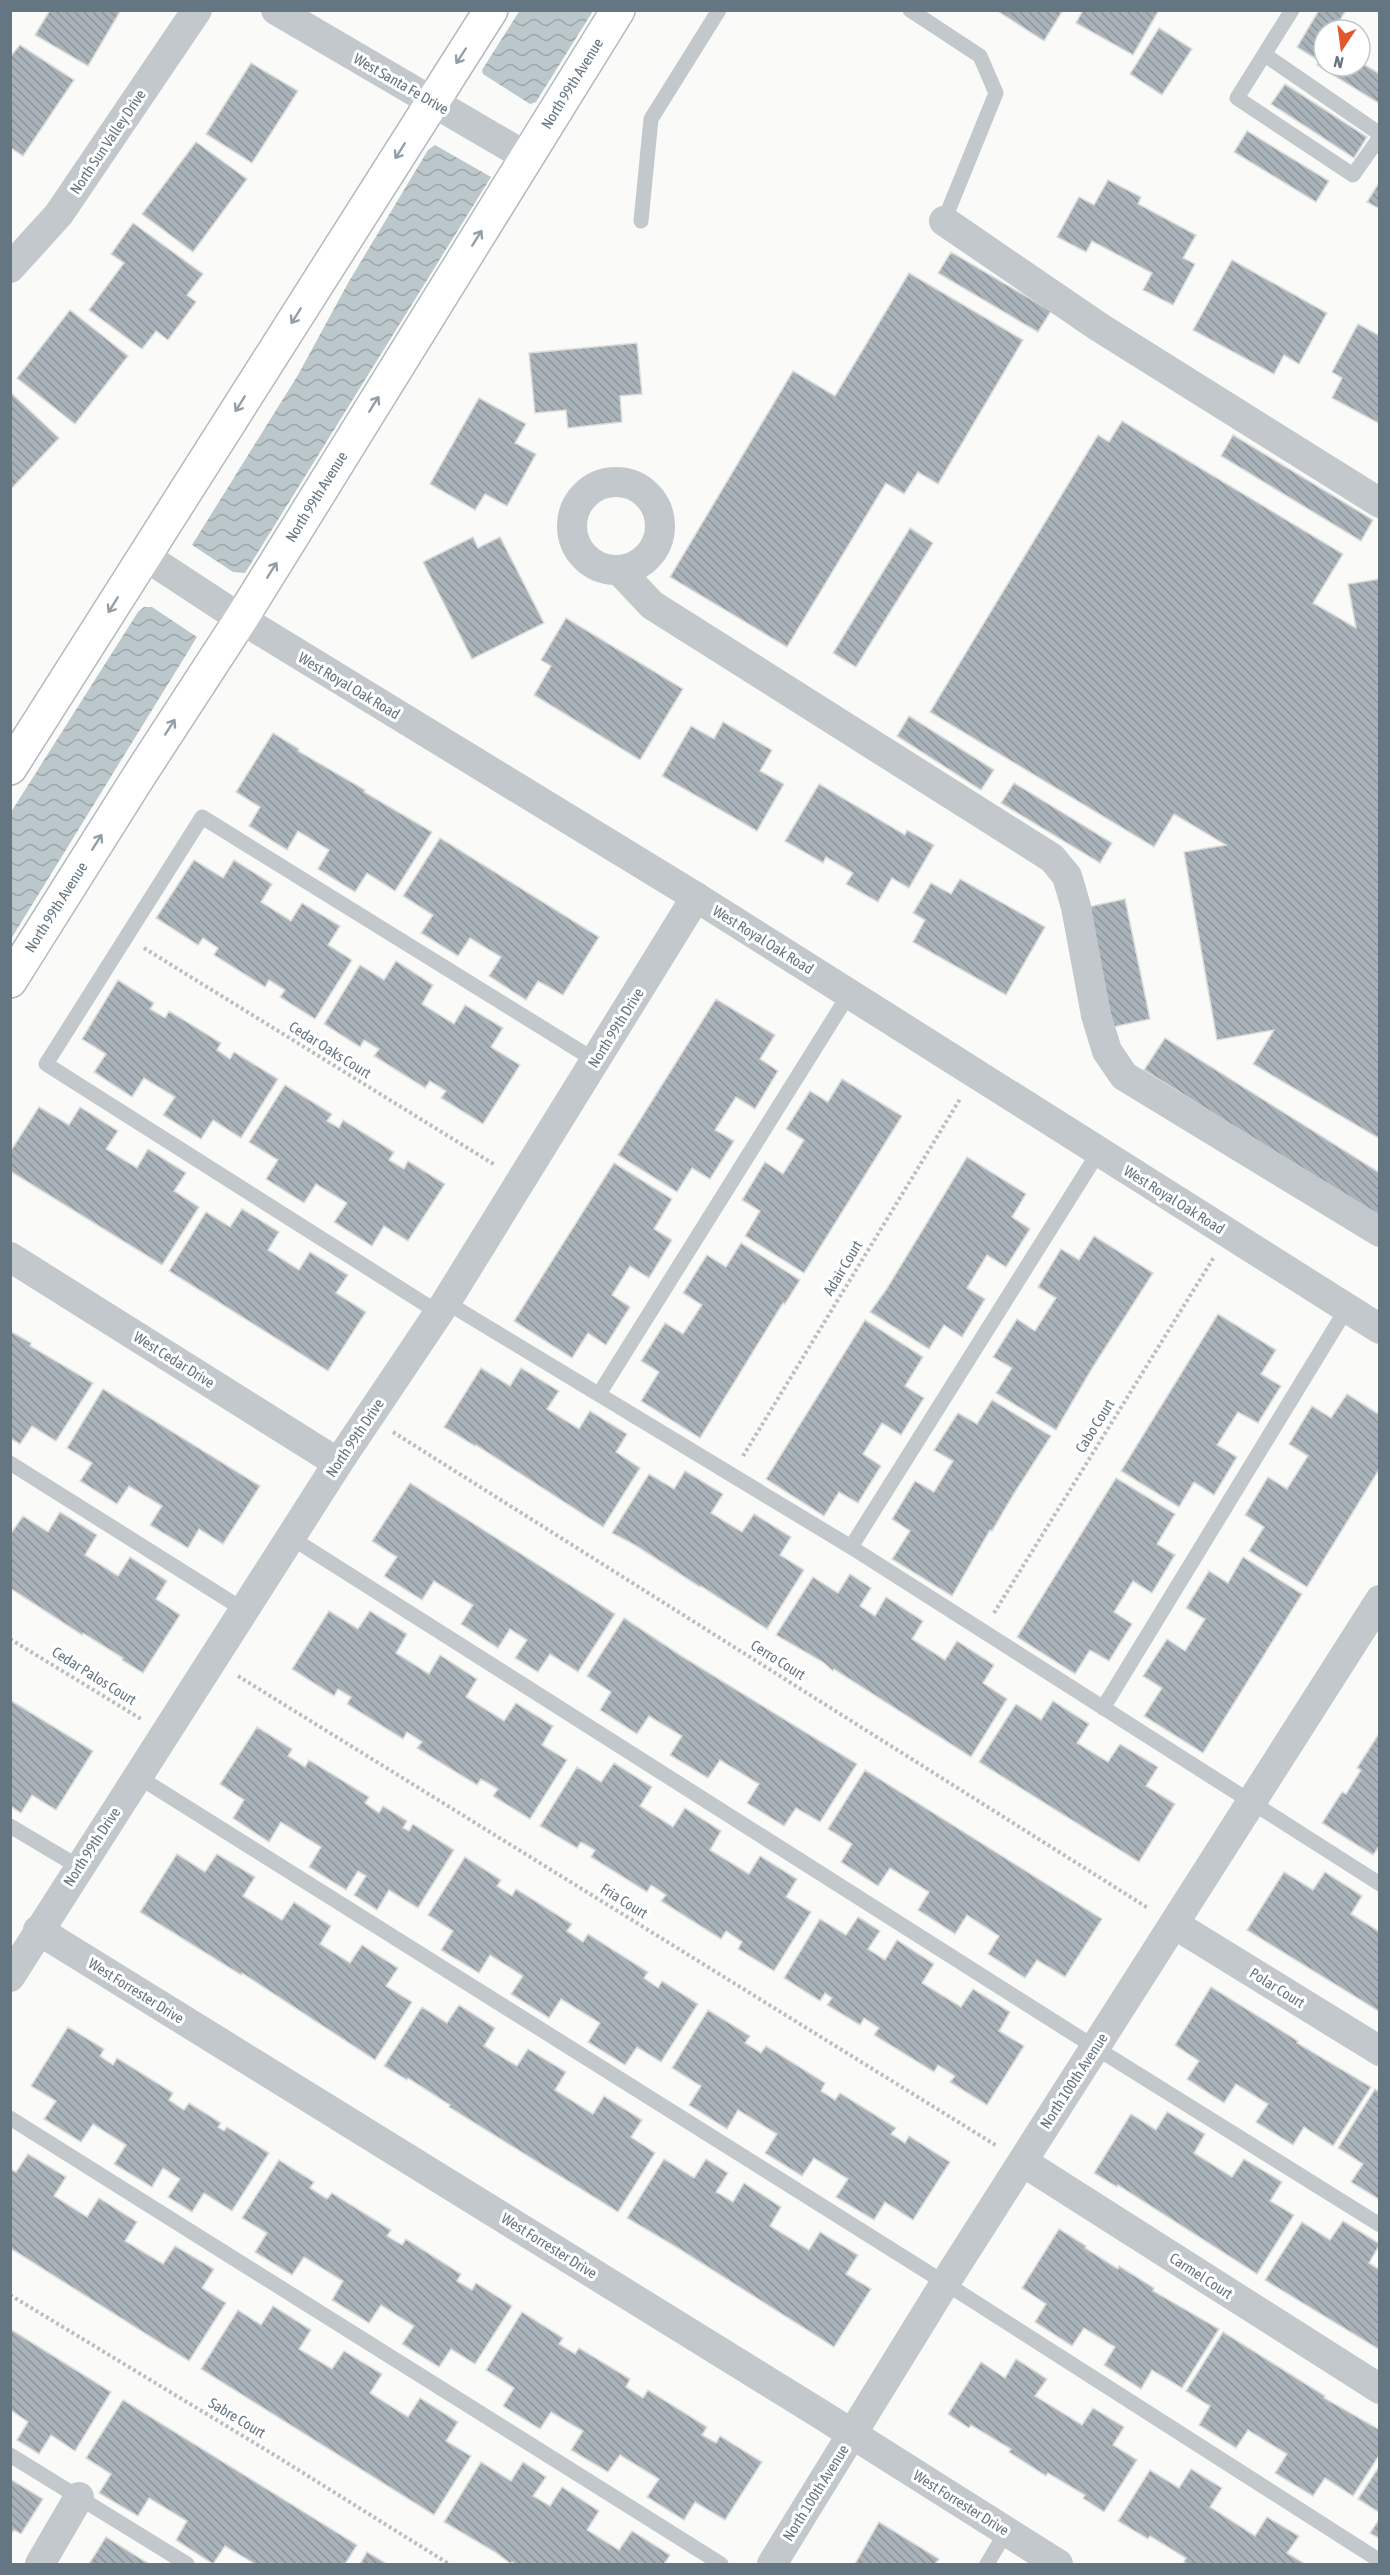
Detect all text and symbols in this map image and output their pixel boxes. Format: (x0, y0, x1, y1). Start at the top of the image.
north arrow (1312, 18, 1372, 78)
street label: North 99th Avenue (538, 35, 606, 132)
one-way arrow (455, 47, 467, 64)
street label: West Santa Fe Drive (351, 50, 452, 118)
text: N (1332, 53, 1345, 72)
street label: North Sun Valley Drive (66, 86, 149, 197)
one-way arrow (394, 142, 406, 159)
one-way arrow (471, 230, 483, 247)
one-way arrow (290, 307, 302, 324)
one-way arrow (234, 395, 246, 412)
one-way arrow (369, 396, 381, 413)
street label: North 99th Avenue (282, 448, 351, 545)
one-way arrow (266, 562, 278, 579)
one-way arrow (107, 596, 119, 613)
street label: West Royal Oak Road (295, 649, 403, 723)
one-way arrow (165, 719, 177, 736)
one-way arrow (92, 834, 104, 851)
street label: North 99th Avenue (21, 859, 91, 955)
street label: West Royal Oak Road (710, 902, 817, 977)
street label: North 99th Drive (584, 985, 647, 1071)
street label: Cedar Oaks Court (286, 1018, 374, 1082)
street label: West Royal Oak Road (1121, 1162, 1228, 1237)
street label: Adair Court (820, 1237, 866, 1298)
street label: West Cedar Drive (131, 1328, 218, 1391)
street label: North 99th Drive (322, 1395, 387, 1480)
street label: Cabo Court (1072, 1396, 1118, 1456)
street label: Cerro Court (748, 1636, 809, 1683)
street label: Cedar Palos Court (49, 1643, 139, 1708)
street label: North 99th Drive (60, 1804, 124, 1889)
street label: Fria Court (598, 1880, 651, 1922)
street label: West Forrester Drive (85, 1954, 187, 2027)
street label: Polar Court (1247, 1964, 1308, 2011)
street label: North 100th Avenue (1036, 2030, 1111, 2132)
street label: West Forrester Drive (498, 2209, 600, 2282)
street label: Carmel Court (1167, 2249, 1236, 2302)
street label: Sabre Court (206, 2394, 269, 2441)
street label: North 100th Avenue (779, 2441, 852, 2544)
street label: West Forrester Drive (910, 2466, 1012, 2539)

